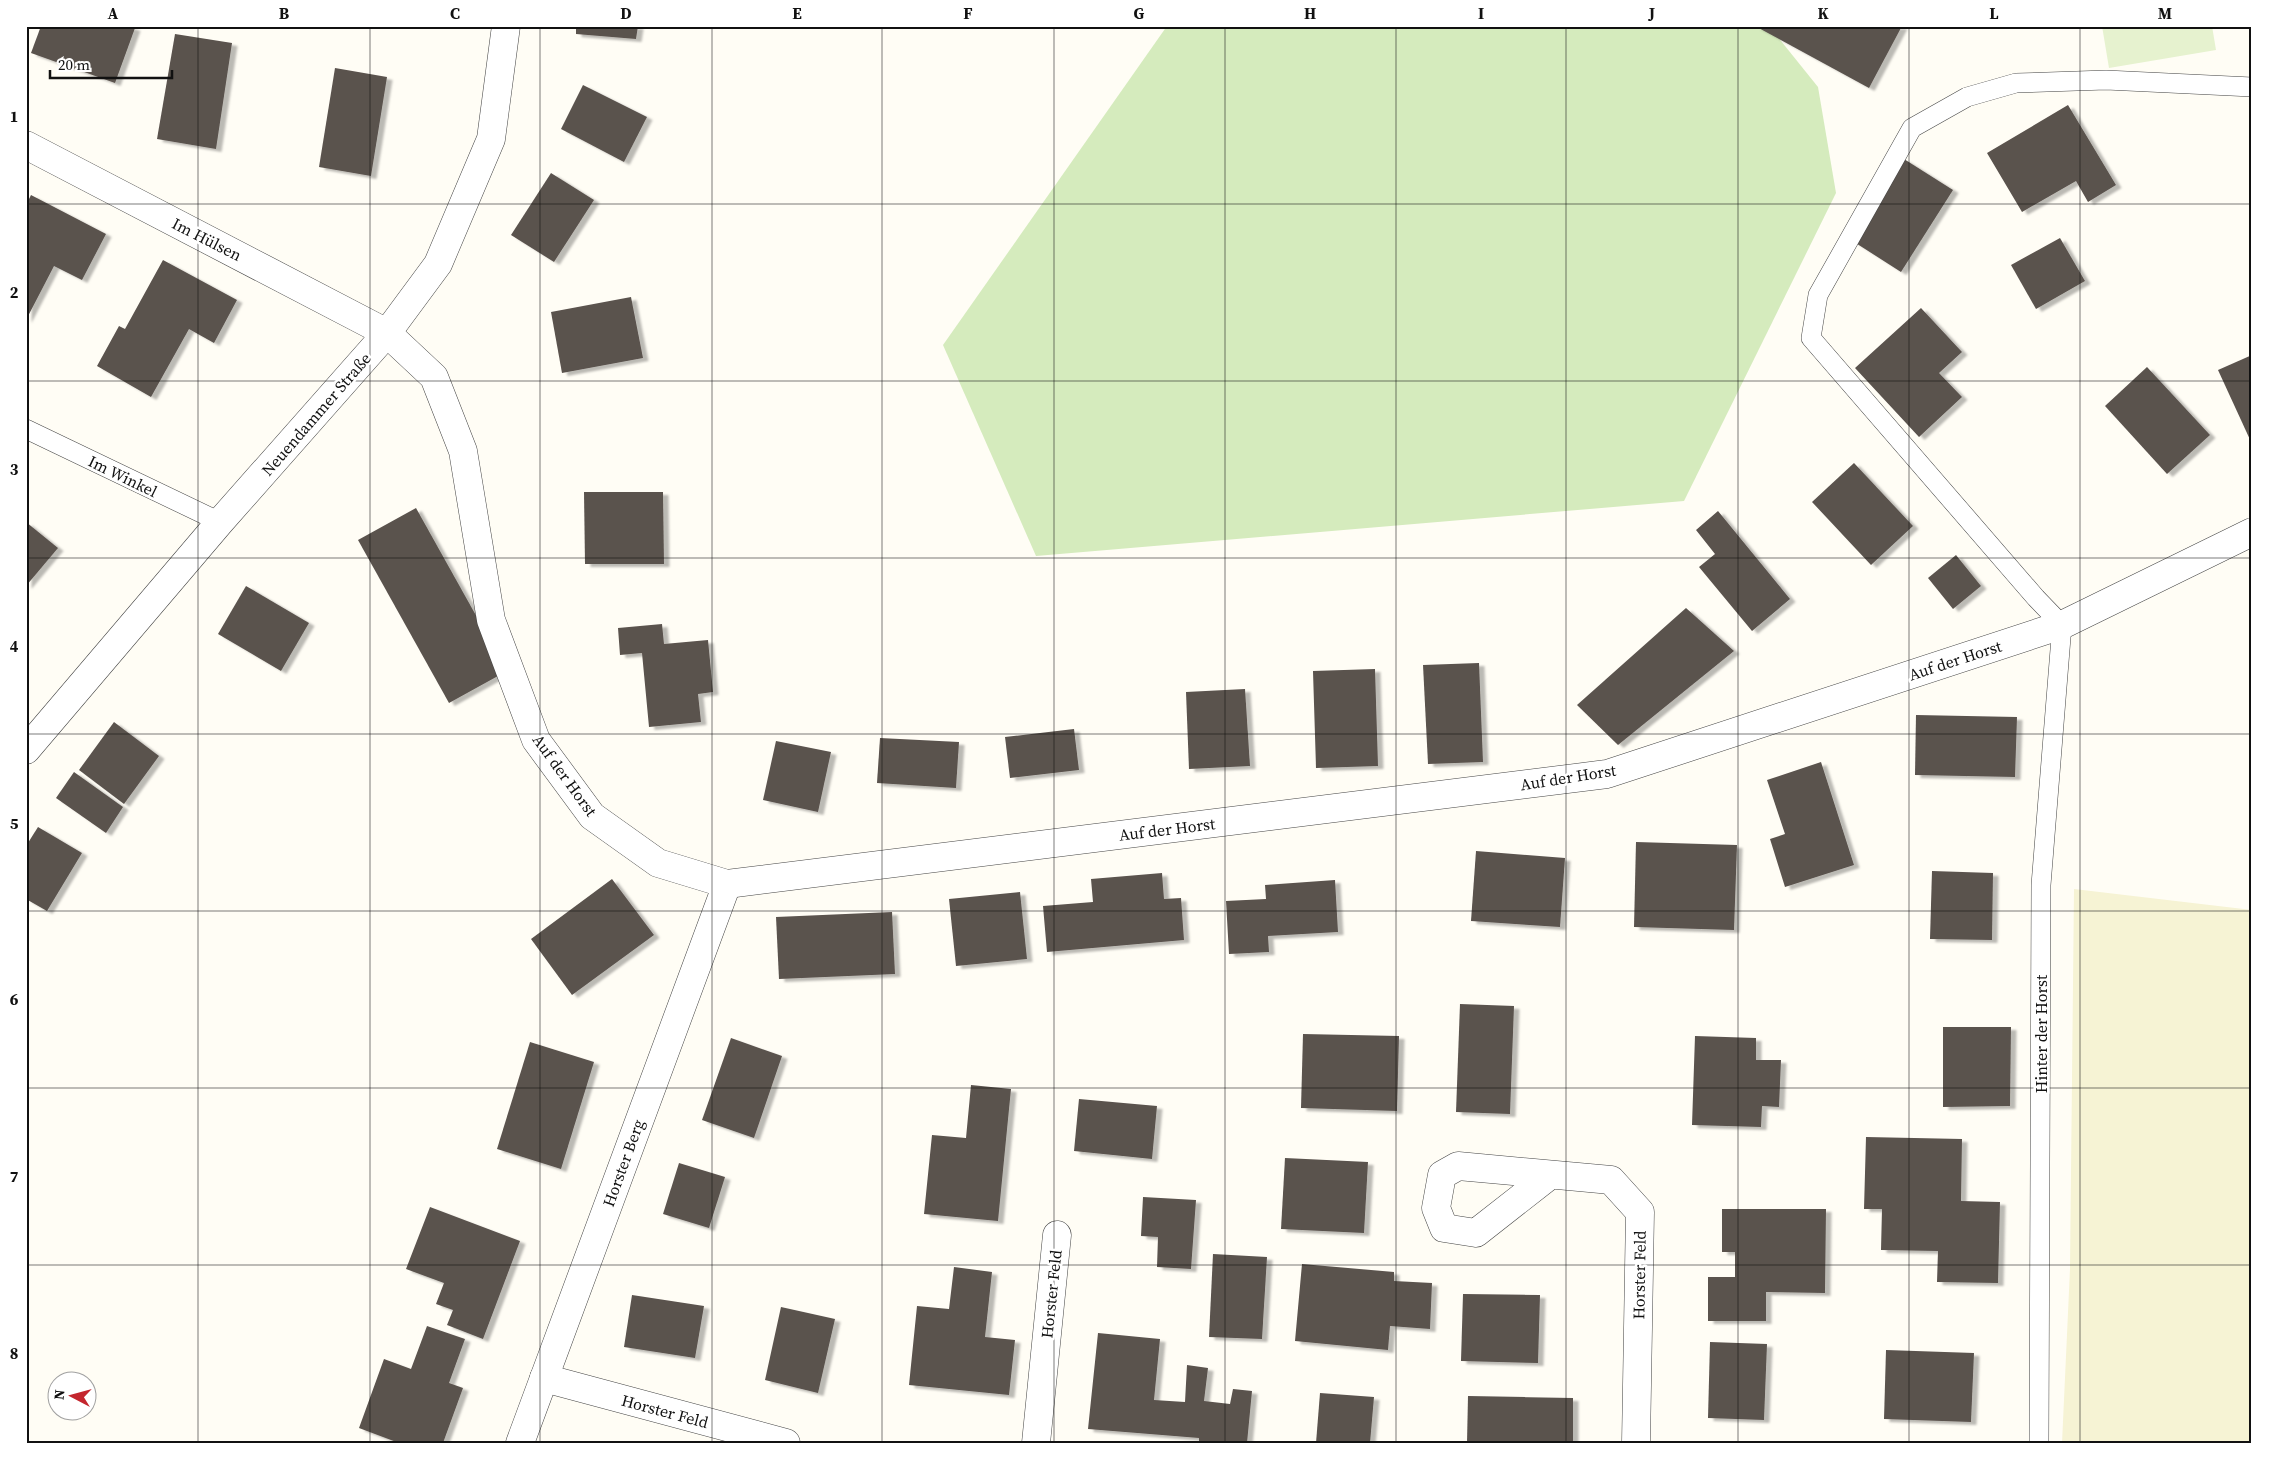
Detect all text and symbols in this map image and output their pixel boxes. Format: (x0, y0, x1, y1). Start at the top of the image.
text: A (108, 2, 119, 24)
text: B (279, 2, 290, 24)
text: C (450, 2, 460, 24)
text: D (620, 2, 632, 24)
text: E (792, 2, 802, 24)
text: F (963, 2, 973, 24)
text: G (1134, 2, 1145, 24)
text: H (1304, 2, 1316, 24)
text: I (1478, 2, 1484, 24)
text: J (1648, 2, 1655, 24)
text: K (1817, 2, 1829, 24)
text: L (1989, 2, 1999, 24)
text: M (2158, 2, 2172, 24)
scale bar (50, 48, 172, 80)
text: 20 m (58, 54, 90, 75)
text: 1 (10, 105, 18, 127)
street label: Im Hülsen (168, 212, 246, 266)
text: 2 (10, 281, 19, 303)
street label: Neuendammer Straße (256, 348, 376, 480)
street label: Im Winkel (85, 450, 161, 502)
text: 3 (10, 458, 19, 480)
street label: Auf der Horst (1906, 634, 2005, 685)
text: 4 (10, 635, 19, 657)
street label: Auf der Horst (528, 729, 603, 821)
street label: Auf der Horst (1519, 758, 1618, 795)
text: 5 (10, 812, 19, 834)
street label: Auf der Horst (1118, 812, 1217, 846)
street label: Hinter der Horst (2030, 974, 2052, 1093)
text: 6 (10, 988, 19, 1010)
street label: Horster Berg (597, 1116, 649, 1210)
text: 7 (10, 1165, 19, 1187)
street label: Horster Feld (1627, 1230, 1651, 1320)
street label: Horster Feld (1035, 1249, 1067, 1339)
text: 8 (10, 1342, 18, 1364)
north arrow (48, 1372, 98, 1422)
text: N (49, 1389, 70, 1401)
street label: Horster Feld (619, 1389, 711, 1433)

